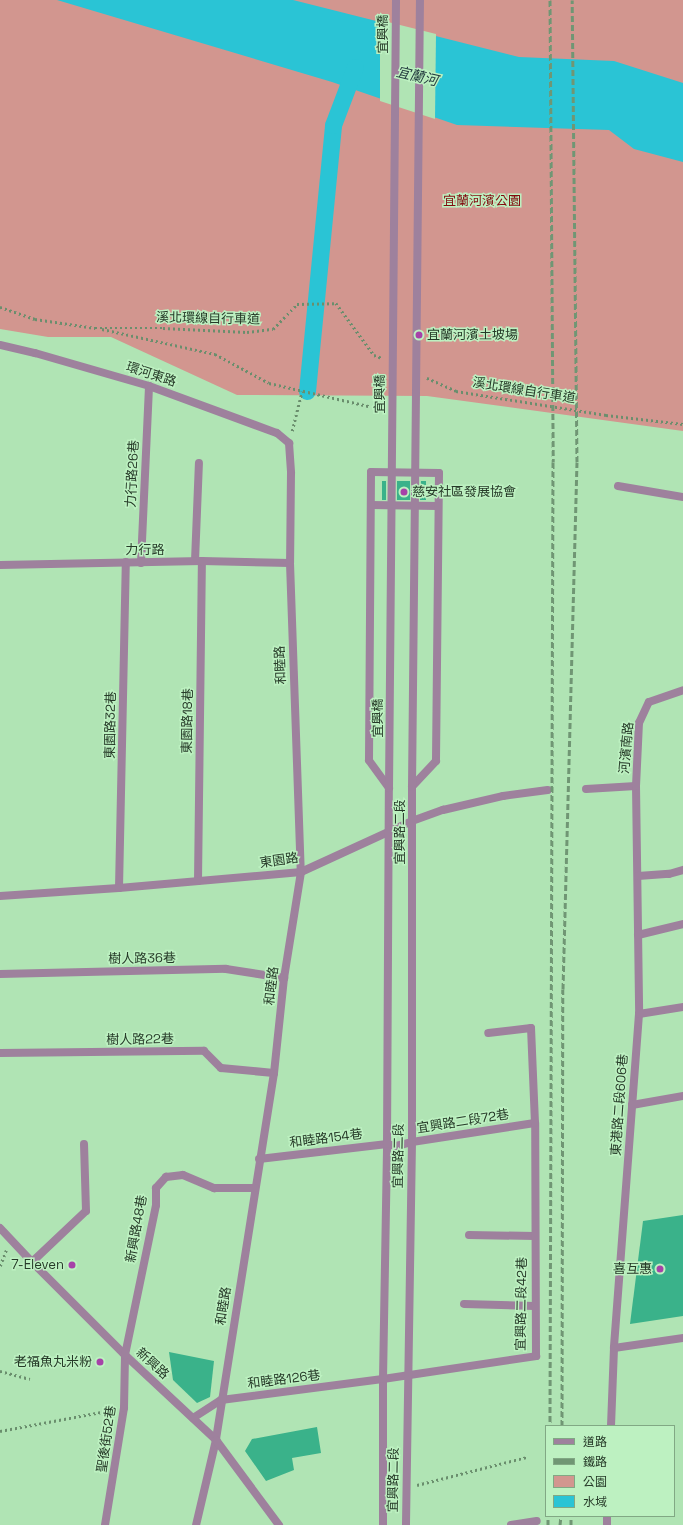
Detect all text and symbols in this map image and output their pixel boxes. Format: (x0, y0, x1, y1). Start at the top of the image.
street label: 宜興橋 (375, 15, 391, 53)
water label: 宜蘭河 (395, 63, 439, 89)
park label: 宜蘭河濱公園 (443, 193, 521, 209)
street label: 溪北環線自行車道 (156, 310, 260, 328)
place label: 宜蘭河濱土坡場 (427, 327, 518, 343)
marker: 宜蘭河濱土坡場 (414, 330, 424, 340)
street label: 環河東路 (124, 360, 178, 390)
street label: 宜興橋 (372, 375, 388, 413)
street label: 溪北環線自行車道 (471, 375, 577, 407)
street label: 力行路26巷 (123, 440, 143, 508)
place label: 慈安社區發展協會 (412, 484, 516, 500)
marker: 慈安社區發展協會 (399, 487, 409, 497)
street label: 力行路 (126, 542, 164, 558)
street label: 和睦路 (273, 645, 289, 685)
street label: 東園路18巷 (180, 688, 196, 754)
street label: 東園路32巷 (103, 691, 119, 759)
street label: 宜興橋 (370, 699, 386, 737)
street label: 河濱南路 (617, 721, 637, 775)
street label: 宜興路二段 (392, 800, 408, 864)
street label: 東園路 (259, 851, 299, 871)
street label: 樹人路36巷 (108, 951, 176, 967)
street label: 和睦路 (262, 966, 282, 1006)
street label: 樹人路22巷 (106, 1032, 174, 1048)
street label: 東港路二段606巷 (609, 1053, 631, 1157)
street label: 宜興路二段72巷 (416, 1107, 510, 1137)
street label: 宜興路二段 (391, 1123, 407, 1189)
street label: 和睦路154巷 (289, 1127, 363, 1151)
street label: 新興路48巷 (123, 1194, 151, 1264)
place label: 7-Eleven (11, 1257, 64, 1273)
street label: 宜興路二段42巷 (513, 1257, 531, 1351)
marker: 7-Eleven (67, 1260, 77, 1270)
place label: 喜互惠 (613, 1261, 652, 1277)
marker: 喜互惠 (655, 1264, 665, 1274)
street label: 和睦路 (213, 1286, 235, 1326)
street label: 新興路 (132, 1345, 172, 1383)
place label: 老福魚丸米粉 (14, 1354, 92, 1370)
marker: 老福魚丸米粉 (95, 1357, 105, 1367)
street label: 和睦路126巷 (247, 1368, 321, 1392)
street label: 聖後街52巷 (95, 1404, 119, 1474)
legend (545, 1425, 675, 1517)
text: 道路 (583, 1434, 607, 1450)
street label: 宜興路二段 (386, 1447, 402, 1513)
text: 鐵路 (583, 1454, 607, 1470)
text: 公園 (583, 1474, 607, 1490)
text: 水域 (583, 1494, 607, 1510)

